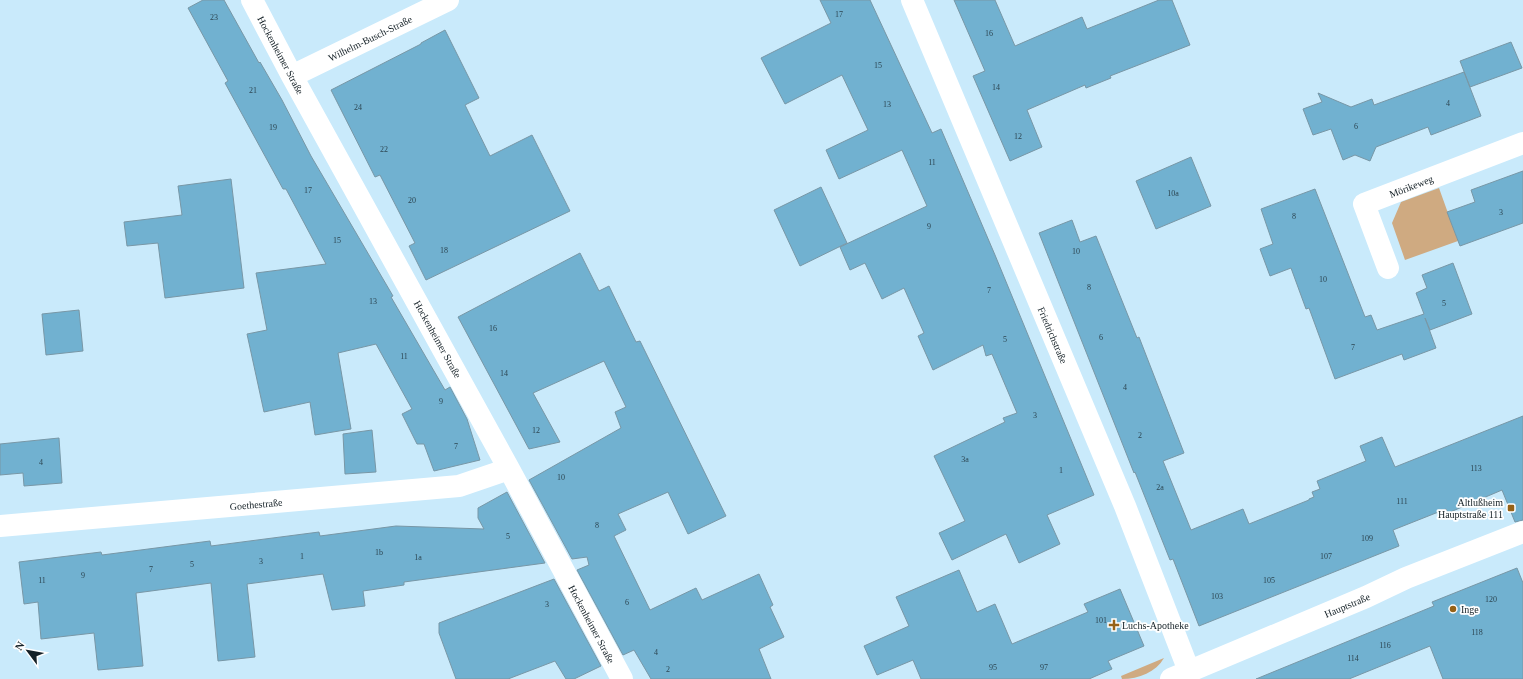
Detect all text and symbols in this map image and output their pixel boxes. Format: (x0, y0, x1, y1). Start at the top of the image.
house number: 17 (835, 10, 843, 19)
house number: 23 (210, 13, 218, 22)
street label: Wilhelm-Busch-Straße (327, 13, 414, 64)
street label: Hockenheimer Straße (255, 14, 306, 97)
house number: 16 (985, 29, 993, 38)
house number: 15 (874, 61, 882, 70)
house number: 14 (992, 83, 1000, 92)
house number: 21 (249, 86, 257, 95)
house number: 4 (1446, 99, 1450, 108)
house number: 13 (883, 100, 891, 109)
house number: 24 (354, 103, 362, 112)
house number: 6 (1354, 122, 1358, 131)
house number: 19 (269, 123, 277, 132)
house number: 12 (1014, 132, 1022, 141)
house number: 22 (380, 145, 388, 154)
house number: 11 (928, 158, 936, 167)
street label: Mörikeweg (1388, 173, 1435, 200)
house number: 17 (304, 186, 312, 195)
house number: 10a (1167, 189, 1179, 198)
house number: 20 (408, 196, 416, 205)
house number: 3 (1499, 208, 1503, 217)
house number: 8 (1292, 212, 1296, 221)
house number: 9 (927, 222, 931, 231)
house number: 15 (333, 236, 341, 245)
house number: 18 (440, 246, 448, 255)
house number: 10 (1072, 247, 1080, 256)
house number: 10 (1319, 275, 1327, 284)
house number: 8 (1087, 283, 1091, 292)
house number: 7 (987, 286, 991, 295)
house number: 13 (369, 297, 377, 306)
street label: Hockenheimer Straße (412, 299, 464, 380)
house number: 5 (1442, 299, 1446, 308)
street label: Friedrichstraße (1036, 305, 1070, 366)
house number: 16 (489, 324, 497, 333)
house number: 6 (1099, 333, 1103, 342)
house number: 5 (1003, 335, 1007, 344)
house number: 7 (1351, 343, 1355, 352)
house number: 11 (400, 352, 408, 361)
house number: 14 (500, 369, 508, 378)
house number: 4 (1123, 383, 1127, 392)
house number: 9 (439, 397, 443, 406)
house number: 3 (1033, 411, 1037, 420)
house number: 12 (532, 426, 540, 435)
house number: 2 (1138, 431, 1142, 440)
house number: 7 (454, 442, 458, 451)
house number: 3a (961, 455, 969, 464)
house number: 4 (39, 458, 43, 467)
house number: 113 (1470, 464, 1482, 473)
house number: 1 (1059, 466, 1063, 475)
house number: 10 (557, 473, 565, 482)
house number: 2a (1156, 483, 1164, 492)
street label: Goethestraße (229, 497, 283, 512)
house number: 111 (1396, 497, 1408, 506)
place label: Altlußheim Hauptstraße 111 (1438, 497, 1503, 520)
marker: Altlußheim Hauptstraße 111 (1506, 503, 1516, 513)
house number: 8 (595, 521, 599, 530)
house number: 5 (506, 532, 510, 541)
house number: 109 (1361, 534, 1373, 543)
house number: 1b (375, 548, 383, 557)
house number: 1 (300, 552, 304, 561)
house number: 107 (1320, 552, 1332, 561)
house number: 1a (414, 553, 422, 562)
house number: 3 (259, 557, 263, 566)
house number: 5 (190, 560, 194, 569)
house number: 7 (149, 565, 153, 574)
house number: 9 (81, 571, 85, 580)
house number: 11 (38, 576, 46, 585)
house number: 105 (1263, 576, 1275, 585)
street label: Hockenheimer Straße (566, 583, 617, 666)
street label: Hauptstraße (1323, 591, 1372, 620)
house number: 103 (1211, 592, 1223, 601)
house number: 120 (1485, 595, 1497, 604)
house number: 6 (625, 598, 629, 607)
house number: 3 (545, 600, 549, 609)
marker: Inge (1448, 604, 1458, 614)
place label: Inge (1461, 604, 1479, 615)
house number: 101 (1095, 616, 1107, 625)
marker: Luchs-Apotheke (1109, 620, 1119, 630)
place label: Luchs-Apotheke (1122, 620, 1189, 631)
house number: 118 (1471, 628, 1483, 637)
north arrow (8, 631, 48, 671)
text: N (12, 639, 27, 652)
house number: 116 (1379, 641, 1391, 650)
house number: 4 (654, 648, 658, 657)
house number: 114 (1347, 654, 1359, 663)
house number: 95 (989, 663, 997, 672)
house number: 97 (1040, 663, 1048, 672)
house number: 2 (666, 665, 670, 674)

